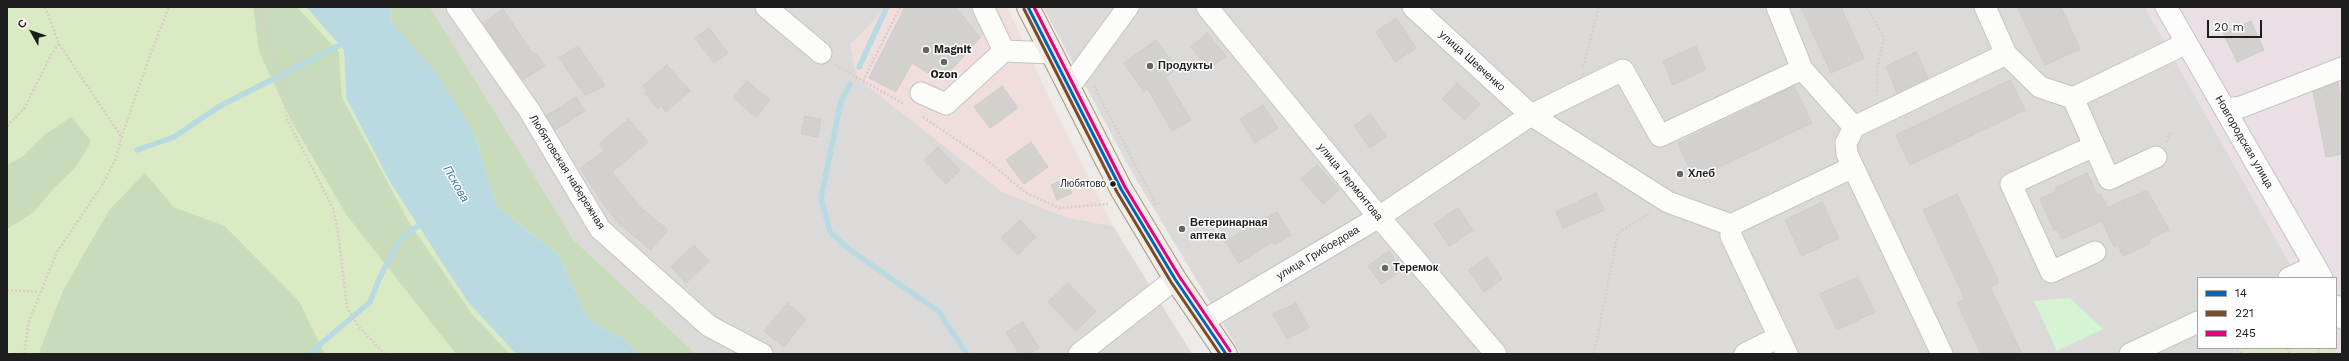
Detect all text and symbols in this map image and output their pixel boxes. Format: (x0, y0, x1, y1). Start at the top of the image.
north arrow (12, 12, 52, 52)
scale bar (2209, 12, 2264, 38)
text: С (15, 17, 30, 31)
text: 20 m (2214, 20, 2244, 34)
street label: улица Шевченко (1436, 28, 1508, 94)
place label: Magnit (934, 43, 971, 57)
marker: Magnit (921, 45, 931, 55)
marker: Ozon (939, 57, 949, 67)
place label: Продукты (1158, 59, 1213, 73)
marker: Продукты (1145, 61, 1155, 71)
place label: Ozon (930, 68, 958, 82)
street label: Новгородская улица (2212, 93, 2276, 191)
street label: Любятовская набережная (526, 112, 608, 232)
street label: улица Лермонтова (1315, 141, 1385, 223)
water label: Пскова (440, 163, 472, 205)
place label: Хлеб (1688, 167, 1715, 181)
marker: Хлеб (1675, 169, 1685, 179)
place label: Любятово (1060, 178, 1106, 190)
marker: Любятово (1108, 179, 1118, 189)
place label: Ветеринарная аптека (1190, 216, 1268, 242)
street label: улица Грибоедова (1274, 223, 1362, 283)
marker: Ветеринарная аптека (1177, 224, 1187, 234)
place label: Теремок (1393, 261, 1438, 275)
marker: Теремок (1380, 263, 1390, 273)
legend (2197, 277, 2337, 349)
text: 14 (2235, 286, 2247, 300)
text: 221 (2235, 306, 2254, 320)
text: 245 (2235, 326, 2256, 340)

